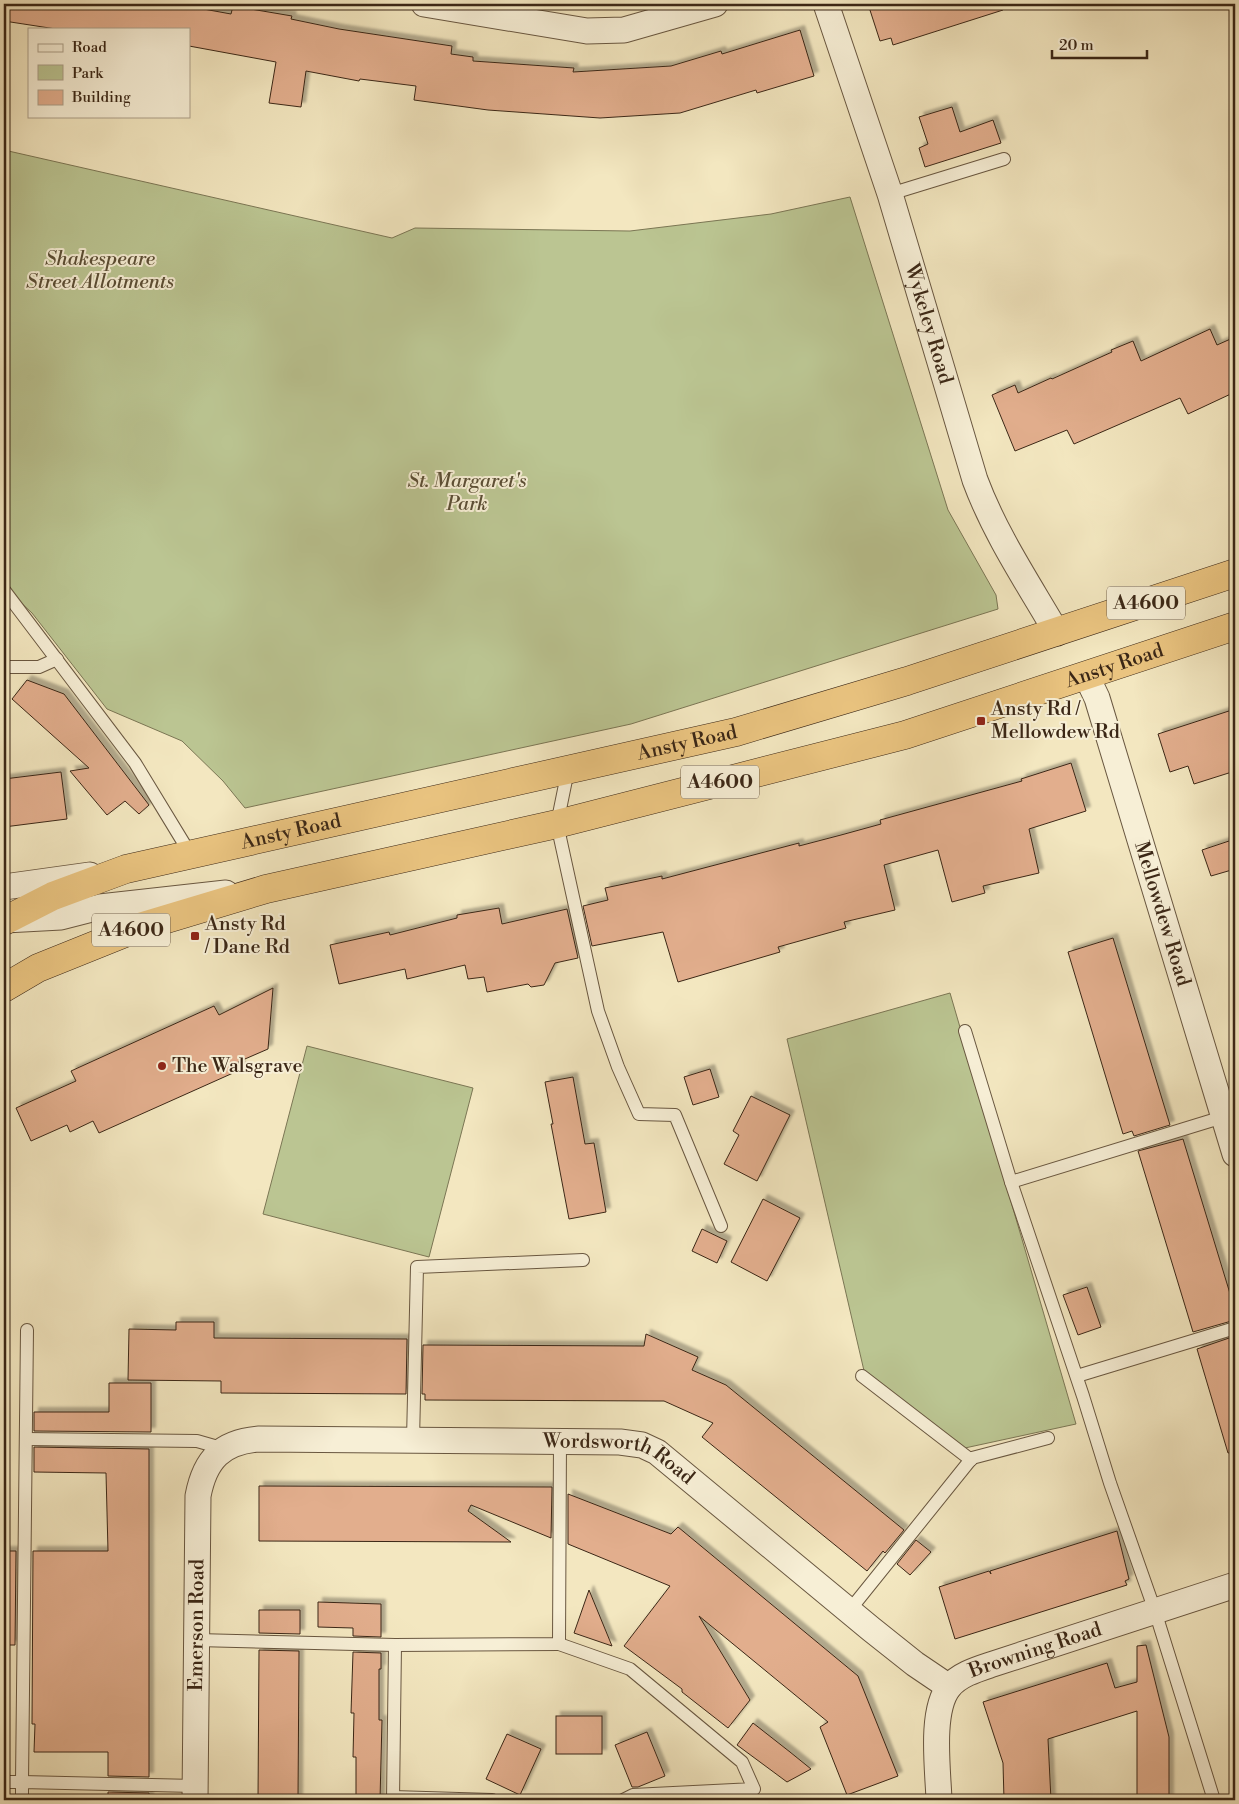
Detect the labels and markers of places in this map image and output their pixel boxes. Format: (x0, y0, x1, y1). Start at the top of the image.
place label: Ansty Rd / Mellowdew Rd (990, 697, 1120, 745)
marker: Ansty Rd / Mellowdew Rd (975, 715, 987, 727)
place label: Ansty Rd / Dane Rd (204, 912, 291, 960)
marker: Ansty Rd / Dane Rd (189, 930, 201, 942)
place label: The Walsgrave (172, 1054, 303, 1079)
marker: The Walsgrave (156, 1060, 168, 1072)

